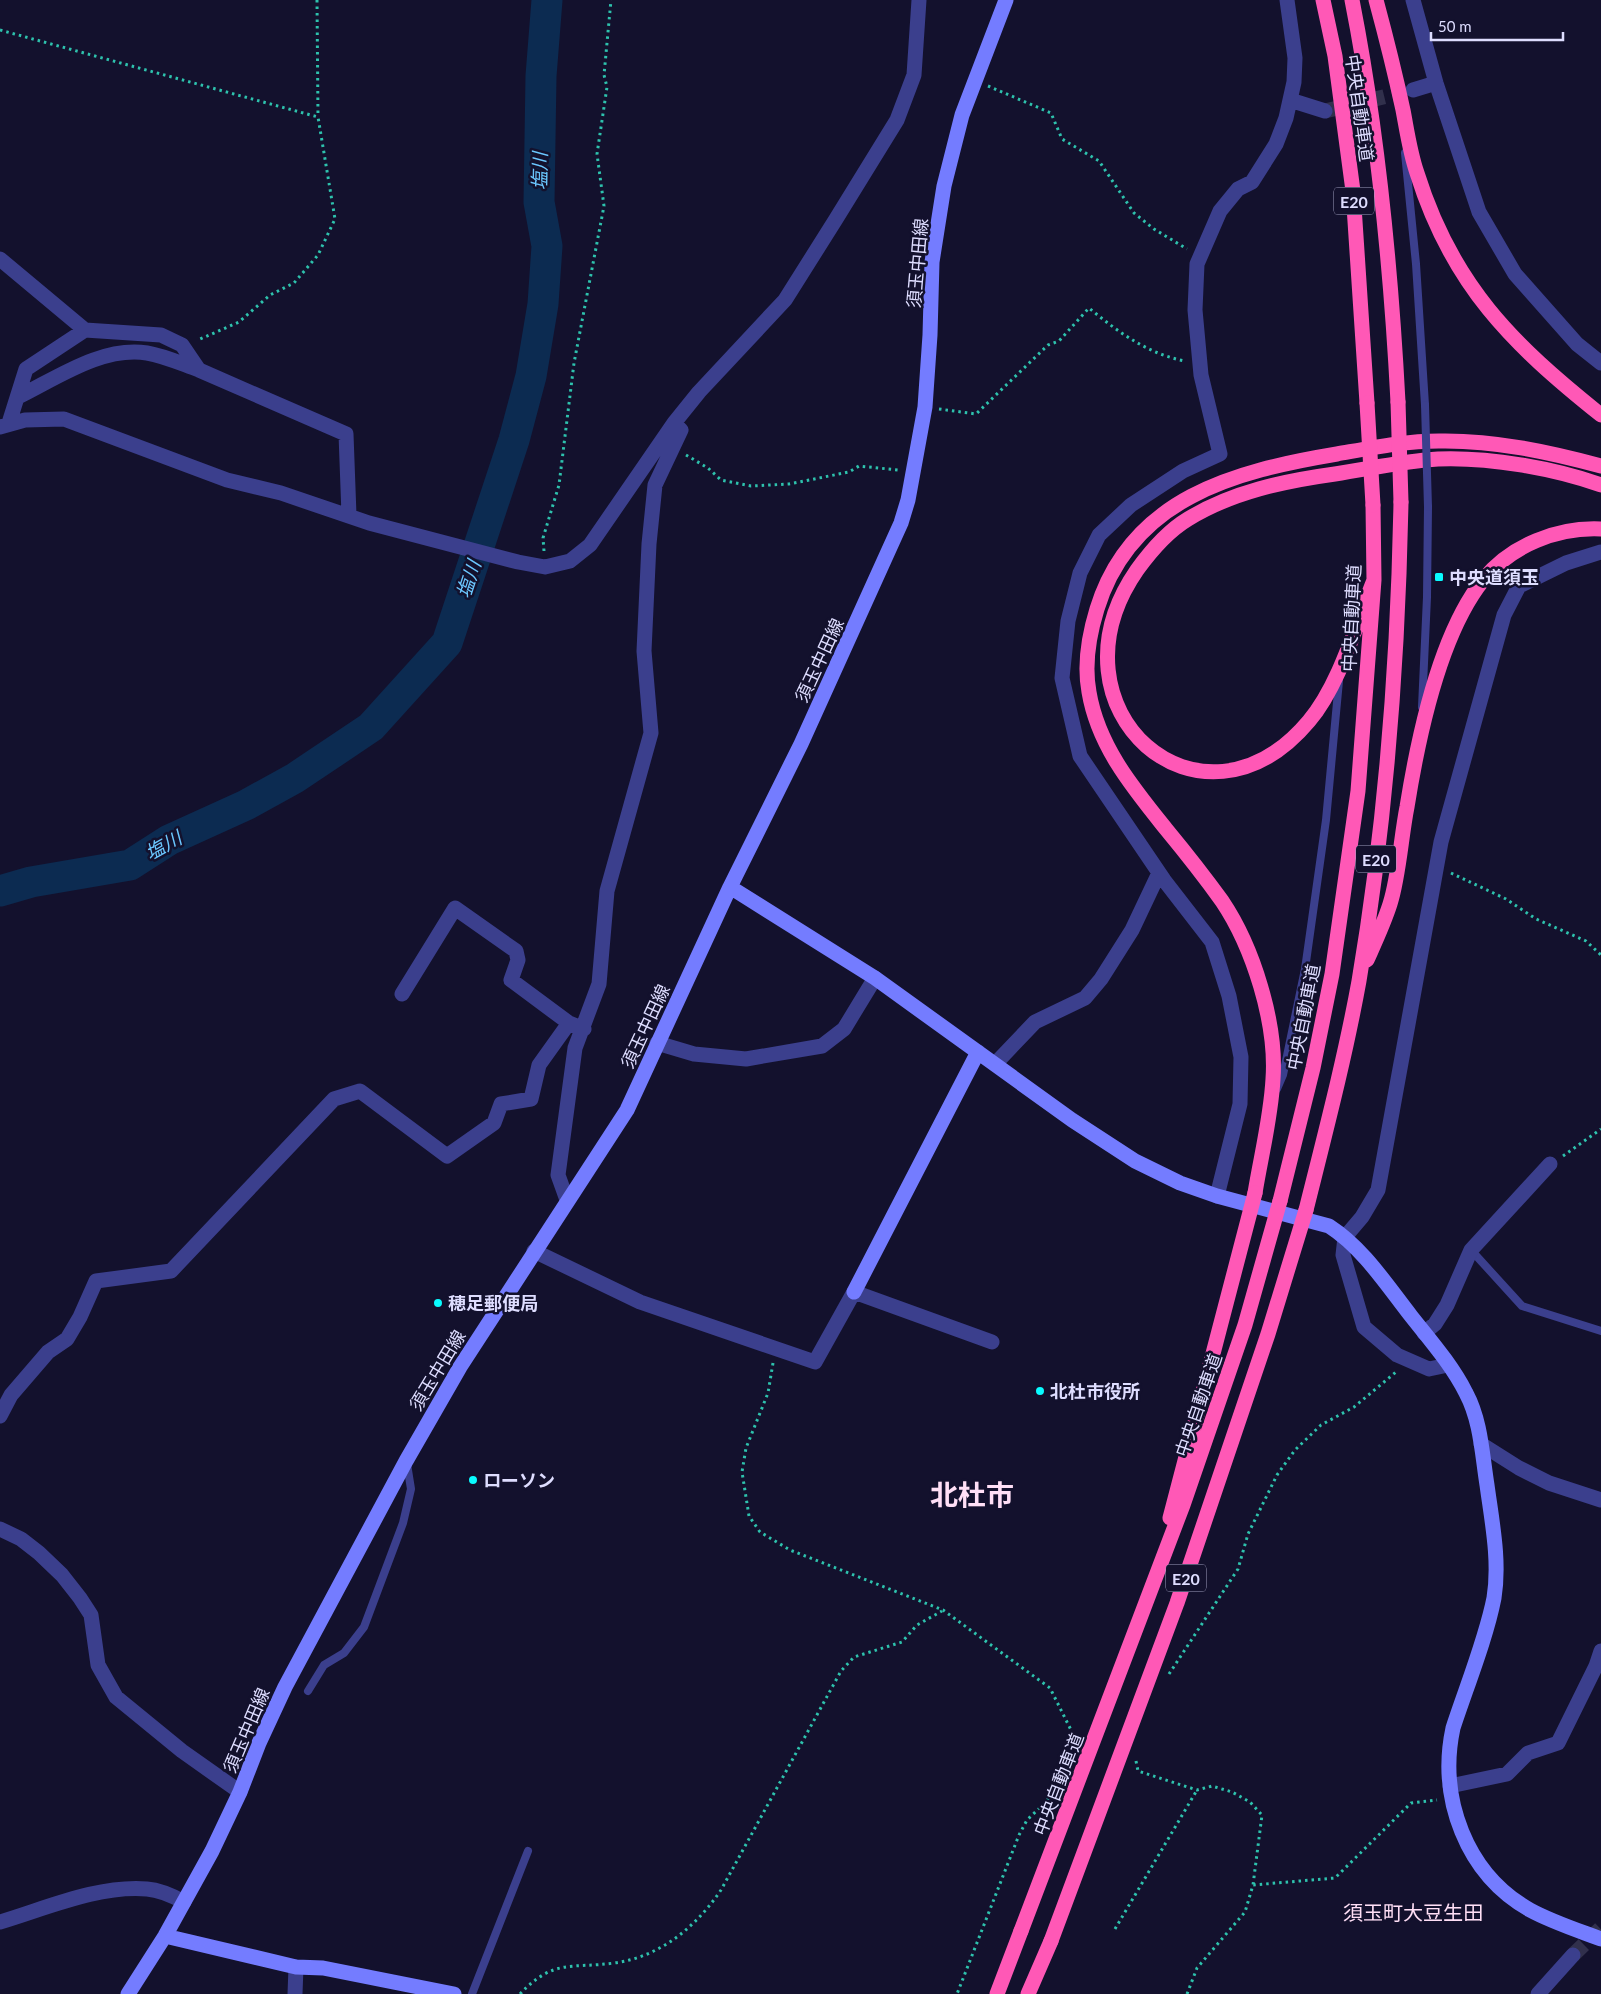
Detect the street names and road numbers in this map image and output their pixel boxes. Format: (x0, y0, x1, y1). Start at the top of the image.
street label: 中央自動車道 (1342, 53, 1378, 163)
road number: E20 (1334, 188, 1374, 215)
street label: 須玉中田線 (902, 217, 932, 309)
street label: 中央自動車道 (1337, 563, 1365, 673)
street label: 須玉中田線 (790, 615, 848, 705)
road number: E20 (1356, 846, 1396, 872)
street label: 中央自動車道 (1282, 962, 1324, 1072)
street label: 須玉中田線 (616, 981, 674, 1071)
street label: 須玉中田線 (404, 1326, 470, 1414)
street label: 中央自動車道 (1170, 1350, 1226, 1460)
road number: E20 (1166, 1565, 1206, 1592)
street label: 須玉中田線 (218, 1684, 274, 1776)
street label: 中央自動車道 (1028, 1730, 1088, 1838)

